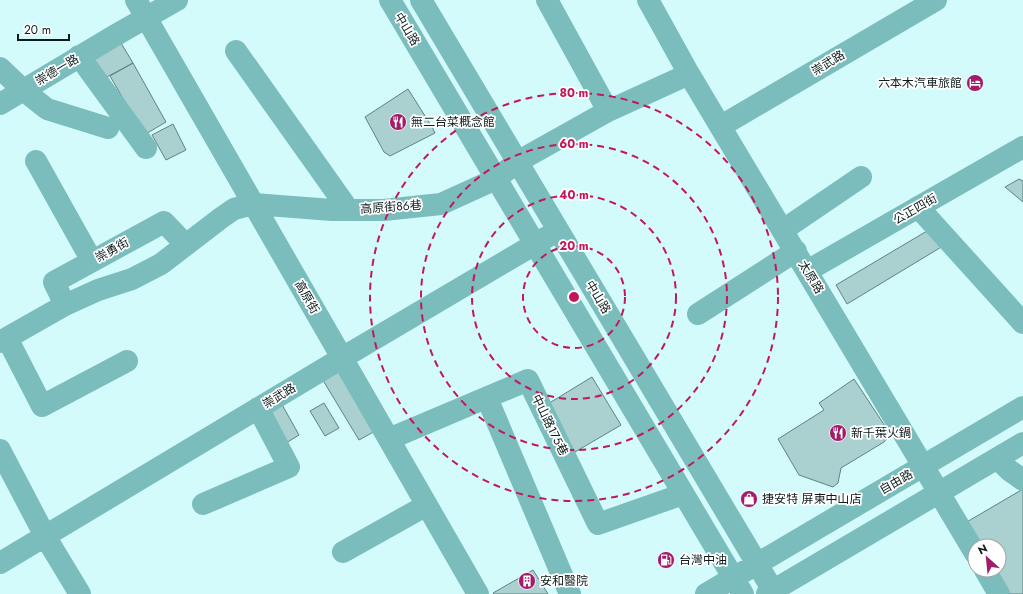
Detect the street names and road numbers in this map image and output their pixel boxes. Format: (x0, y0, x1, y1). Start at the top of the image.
street label: 中山路 (390, 9, 424, 49)
street label: 崇武路 (808, 46, 848, 80)
street label: 崇德一路 (32, 50, 82, 90)
street label: 公正四街 (890, 189, 940, 229)
street label: 高原街86巷 (360, 196, 422, 218)
street label: 崇勇街 (92, 233, 132, 267)
street label: 太原路 (794, 257, 828, 297)
street label: 高原街 (290, 277, 324, 317)
street label: 中山路 (581, 277, 615, 317)
street label: 崇武路 (259, 379, 299, 413)
street label: 中山路175巷 (527, 391, 573, 459)
street label: 自由路 (876, 465, 916, 499)

